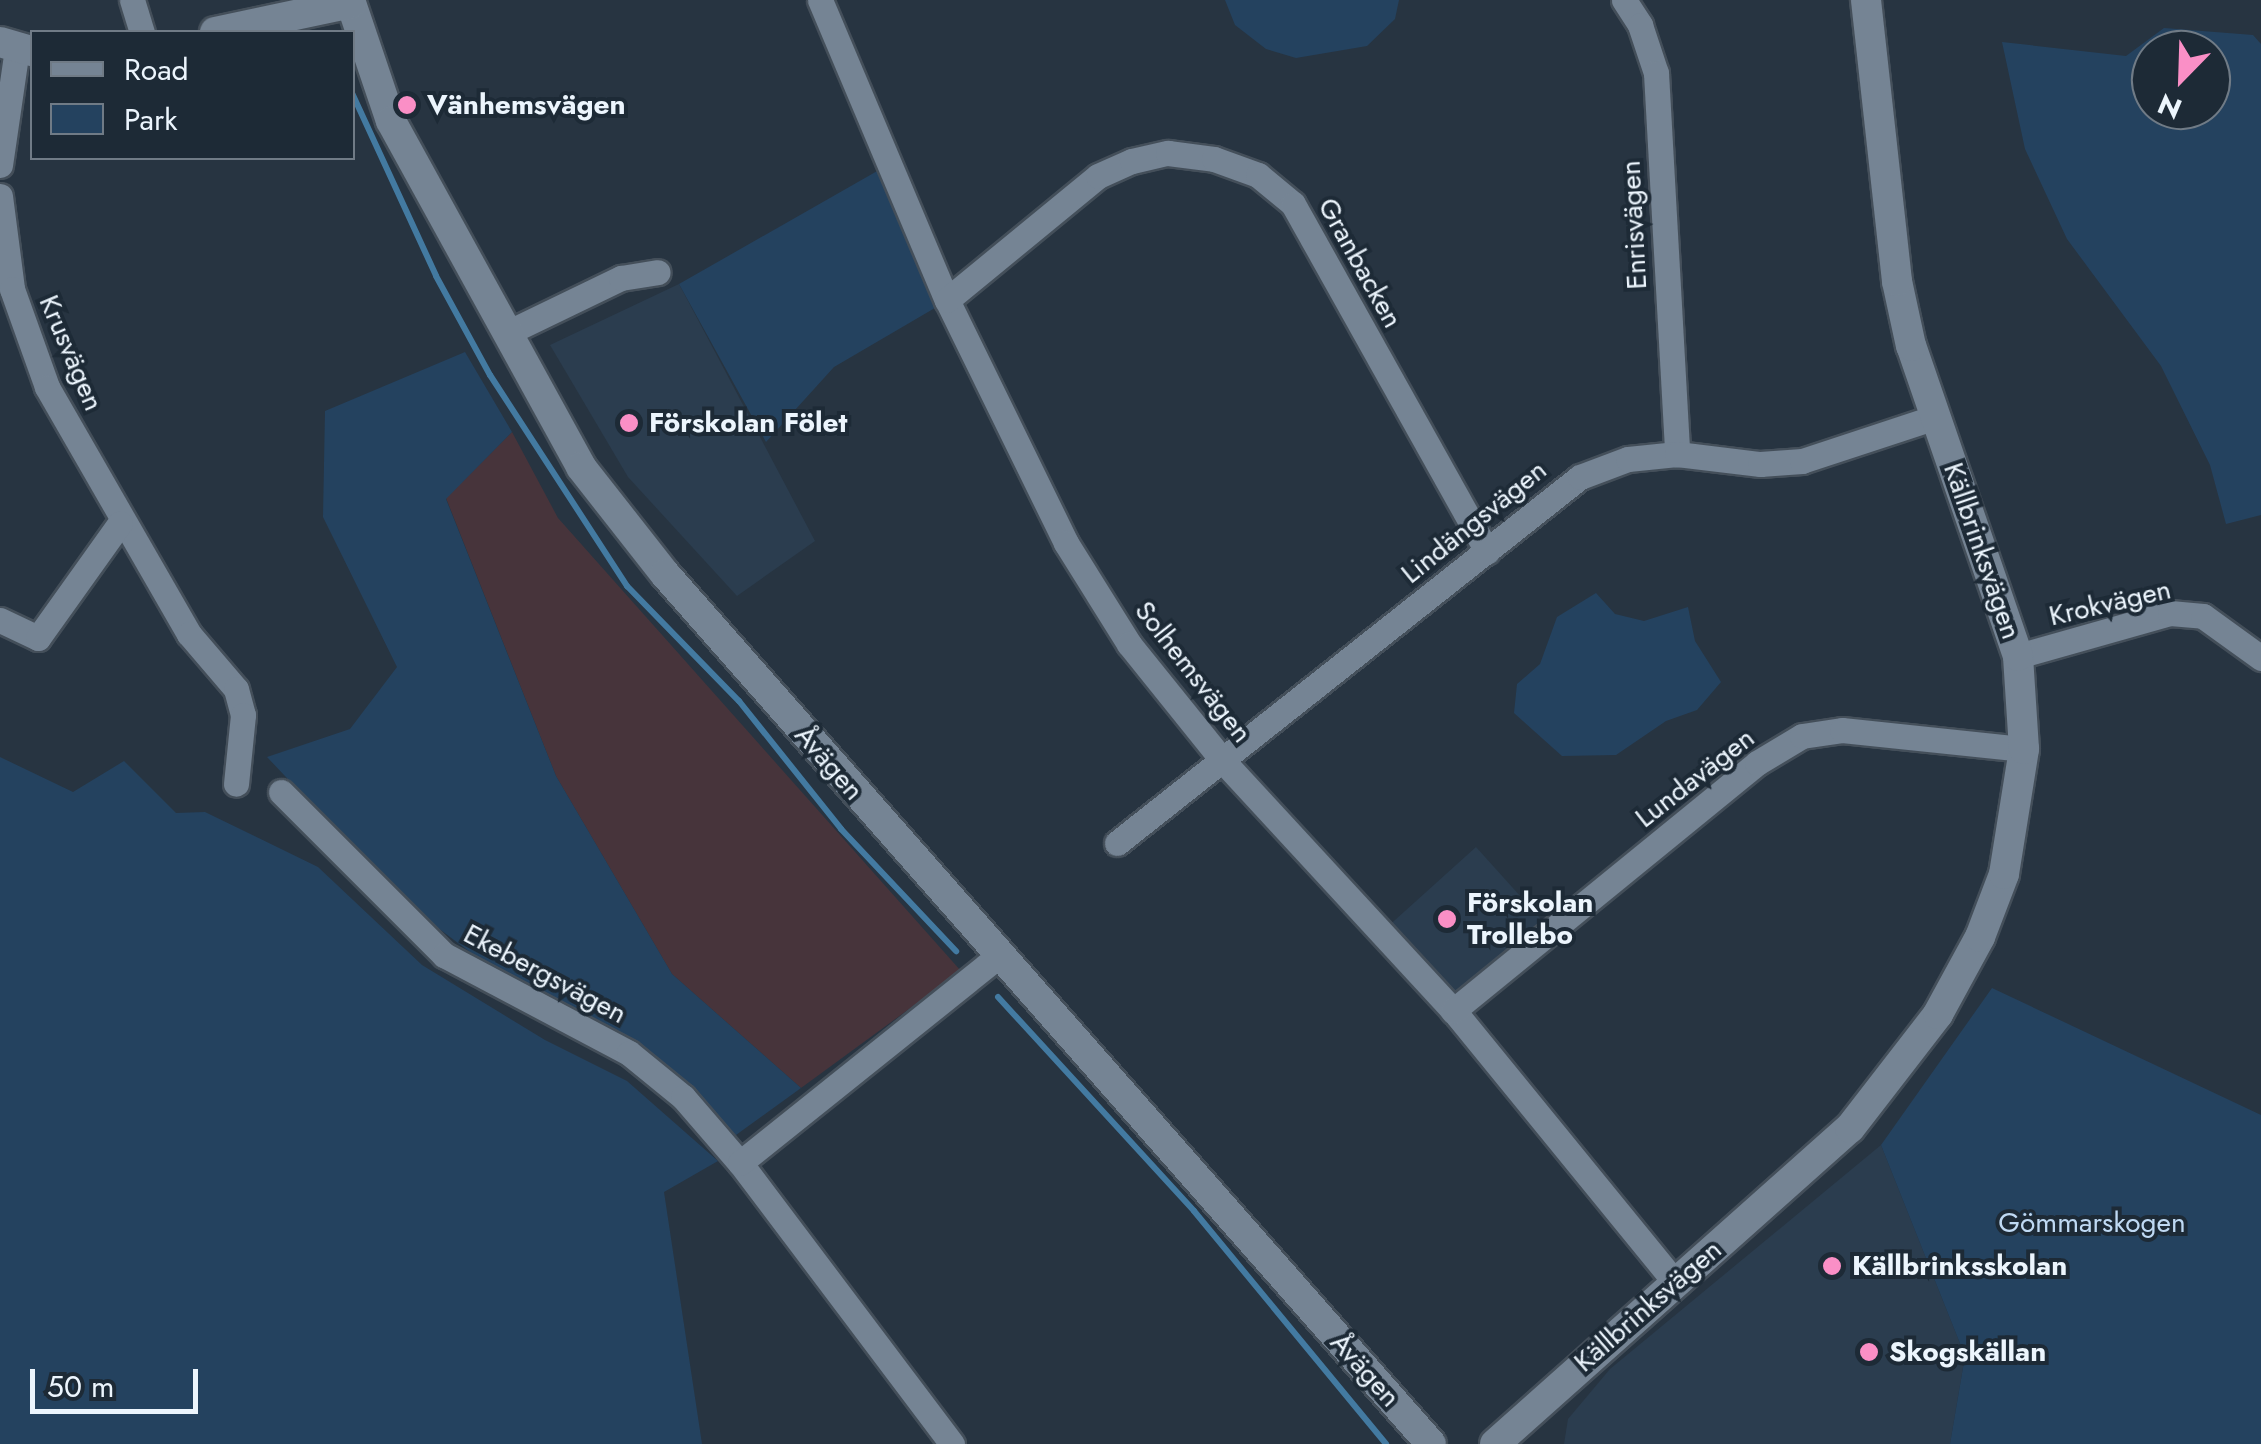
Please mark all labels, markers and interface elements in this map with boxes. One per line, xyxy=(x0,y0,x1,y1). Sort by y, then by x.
legend xyxy=(30,30,355,160)
north arrow xyxy=(2131,30,2231,130)
text: Road xyxy=(124,48,189,91)
text: N xyxy=(2152,83,2188,129)
place label: Vänhemsvägen xyxy=(427,88,626,122)
marker: Vänhemsvägen xyxy=(396,94,418,116)
text: Park xyxy=(124,98,177,141)
street label: Enrisvägen xyxy=(1614,160,1654,290)
street label: Granbacken xyxy=(1311,192,1409,334)
street label: Krusvägen xyxy=(32,290,110,416)
place label: Förskolan Fölet xyxy=(649,406,848,440)
marker: Förskolan Fölet xyxy=(618,412,640,434)
street label: Lindängsvägen xyxy=(1395,453,1553,591)
street label: Källbrinksvägen xyxy=(1936,458,2028,644)
street label: Krokvägen xyxy=(2046,573,2174,633)
street label: Solhemsvägen xyxy=(1127,595,1259,749)
street label: Åvägen xyxy=(787,719,871,807)
street label: Lundavägen xyxy=(1629,721,1761,835)
place label: Förskolan Trollebo xyxy=(1467,886,1593,952)
marker: Förskolan Trollebo xyxy=(1436,908,1458,930)
street label: Ekebergsvägen xyxy=(458,917,632,1031)
park label: Gömmarskogen xyxy=(1998,1206,2186,1240)
street label: Källbrinksvägen xyxy=(1567,1233,1729,1379)
place label: Källbrinksskolan xyxy=(1852,1249,2067,1283)
marker: Källbrinksskolan xyxy=(1821,1255,1843,1277)
street label: Åvägen xyxy=(1323,1326,1407,1414)
place label: Skogskällan xyxy=(1889,1335,2046,1369)
marker: Skogskällan xyxy=(1858,1341,1880,1363)
scale bar xyxy=(35,1349,202,1411)
text: 50 m xyxy=(47,1365,114,1408)

